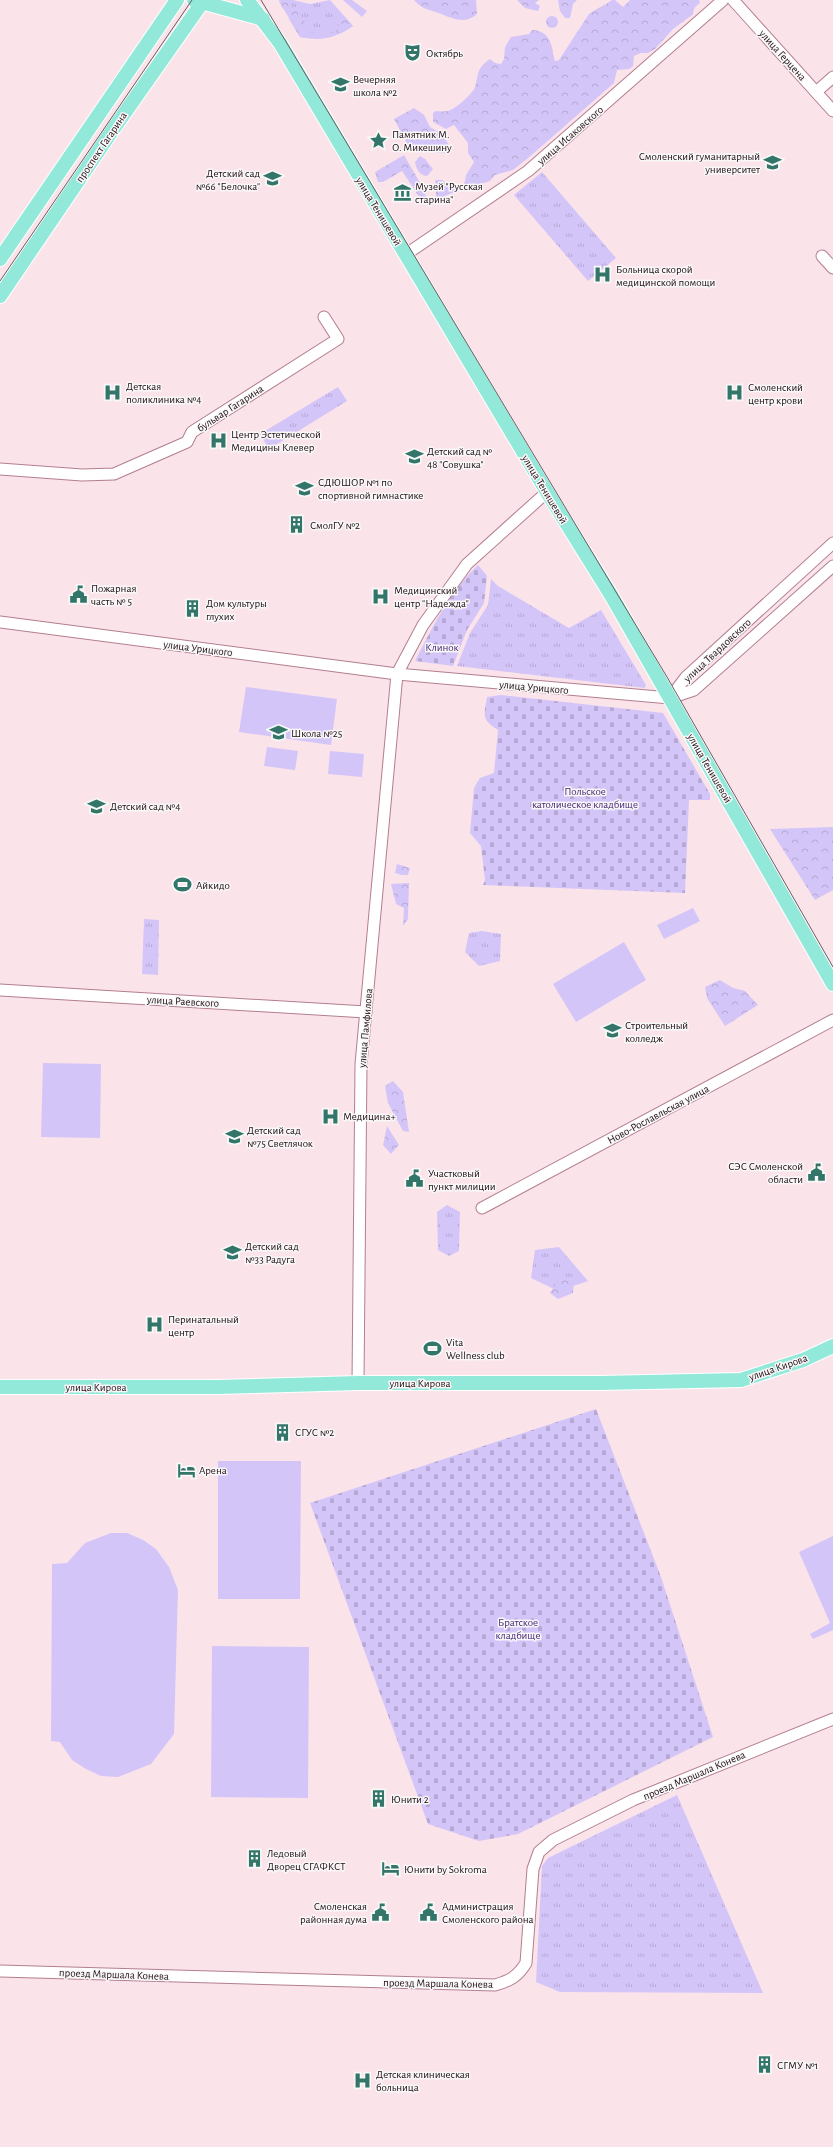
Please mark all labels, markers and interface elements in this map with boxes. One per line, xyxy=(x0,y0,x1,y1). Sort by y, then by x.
street label: улица Герцена xyxy=(756,27,808,83)
theatre icon: Октябрь xyxy=(403,43,423,63)
place label: Октябрь xyxy=(426,48,463,59)
place label: Вечерняя школа №2 xyxy=(353,74,397,98)
school or university icon: Вечерняя школа №2 xyxy=(330,75,350,95)
street label: улица Исаковского xyxy=(535,104,605,168)
street label: проспект Гагарина xyxy=(74,110,129,184)
place label: Памятник М. О. Микешину xyxy=(392,129,452,153)
place icon: Памятник М. О. Микешину xyxy=(369,130,389,150)
place label: Смоленский гуманитарный университет xyxy=(639,151,760,175)
school or university icon: Смоленский гуманитарный университет xyxy=(763,152,783,172)
place label: Детский сад №66 "Белочка" xyxy=(196,168,260,192)
school or university icon: Детский сад №66 "Белочка" xyxy=(263,169,283,189)
street label: улица Тенишевой xyxy=(353,174,403,248)
place label: Музей "Русская старина" xyxy=(415,181,483,205)
museum icon: Музей "Русская старина" xyxy=(392,182,412,202)
place label: Больница скорой медицинской помощи xyxy=(616,264,715,288)
hospital icon: Больница скорой медицинской помощи xyxy=(593,265,613,285)
place label: Детская поликлиника №4 xyxy=(126,381,202,405)
hospital icon: Детская поликлиника №4 xyxy=(103,382,123,402)
place label: Смоленский центр крови xyxy=(748,382,803,406)
street label: бульвар Гагарина xyxy=(195,383,265,434)
hospital icon: Смоленский центр крови xyxy=(725,383,745,403)
place label: Центр Эстетической Медицины Клевер xyxy=(231,429,321,453)
hospital icon: Центр Эстетической Медицины Клевер xyxy=(208,430,228,450)
place label: Детский сад № 48 "Совушка" xyxy=(427,446,493,470)
school or university icon: Детский сад № 48 "Совушка" xyxy=(404,447,424,467)
street label: улица Тенишевой xyxy=(519,452,569,526)
place label: СДЮШОР №1 по спортивной гимнастике xyxy=(318,477,423,501)
school or university icon: СДЮШОР №1 по спортивной гимнастике xyxy=(295,478,315,498)
building icon: СмолГУ №2 xyxy=(287,515,307,535)
place label: СмолГУ №2 xyxy=(310,520,360,531)
place label: Пожарная часть № 5 xyxy=(91,583,137,607)
public building icon: Пожарная часть № 5 xyxy=(68,584,88,604)
place label: Медицинский центр "Надежда" xyxy=(394,585,469,609)
hospital icon: Медицинский центр "Надежда" xyxy=(371,586,391,606)
place label: Дом культуры глухих xyxy=(206,598,267,622)
building icon: Дом культуры глухих xyxy=(183,599,203,619)
street label: улица Твардовского xyxy=(681,617,753,685)
street label: улица Урицкого xyxy=(162,639,233,658)
park label: Клинок xyxy=(425,642,459,653)
street label: улица Урицкого xyxy=(498,679,569,696)
school or university icon: Школа №25 xyxy=(268,723,288,743)
place label: Школа №25 xyxy=(291,728,343,739)
street label: улица Тенишевой xyxy=(685,731,734,805)
park label: Польское католическое кладбище xyxy=(532,786,638,810)
school or university icon: Детский сад №4 xyxy=(87,796,107,816)
place label: Детский сад №4 xyxy=(110,801,180,812)
sports icon: Айкидо xyxy=(173,875,193,895)
place label: Айкидо xyxy=(196,880,230,891)
street label: улица Памфилова xyxy=(356,988,374,1069)
street label: улица Раевского xyxy=(146,994,219,1009)
place label: Строительный колледж xyxy=(625,1020,688,1044)
school or university icon: Строительный колледж xyxy=(602,1021,622,1041)
street label: Ново-Рославльская улица xyxy=(606,1083,711,1146)
hospital icon: Медицина+ xyxy=(320,1106,340,1126)
place label: Медицина+ xyxy=(343,1111,396,1122)
place label: Детский сад №75 Светлячок xyxy=(247,1125,313,1149)
school or university icon: Детский сад №75 Светлячок xyxy=(224,1126,244,1146)
place label: СЭС Смоленской области xyxy=(728,1161,803,1185)
public building icon: СЭС Смоленской области xyxy=(806,1162,826,1182)
place label: Участковый пункт милиции xyxy=(428,1168,496,1192)
public building icon: Участковый пункт милиции xyxy=(405,1169,425,1189)
place label: Детский сад №33 Радуга xyxy=(245,1241,299,1265)
school or university icon: Детский сад №33 Радуга xyxy=(222,1242,242,1262)
place label: Перинатальный центр xyxy=(168,1314,239,1338)
hospital icon: Перинатальный центр xyxy=(145,1315,165,1335)
place label: Vita Wellness club xyxy=(446,1337,505,1361)
sports icon: Vita Wellness club xyxy=(423,1338,443,1358)
street label: улица Кирова xyxy=(747,1352,809,1383)
street label: улица Кирова xyxy=(388,1378,451,1389)
street label: улица Кирова xyxy=(64,1382,127,1393)
building icon: СГУС №2 xyxy=(272,1422,292,1442)
place label: СГУС №2 xyxy=(295,1427,334,1438)
hotel icon: Арена xyxy=(176,1460,196,1480)
place label: Арена xyxy=(199,1465,227,1476)
park label: Братское кладбище xyxy=(496,1617,540,1641)
street label: проезд Маршала Конева xyxy=(641,1749,747,1802)
building icon: Юнити 2 xyxy=(368,1789,388,1809)
place label: Юнити 2 xyxy=(391,1794,429,1805)
place label: Ледовый Дворец СГАФКСТ xyxy=(267,1848,346,1872)
building icon: Ледовый Дворец СГАФКСТ xyxy=(244,1849,264,1869)
hotel icon: Юнити by Sokroma xyxy=(381,1859,401,1879)
place label: Юнити by Sokroma xyxy=(404,1864,487,1875)
place label: Смоленская районная дума xyxy=(300,1901,367,1925)
place label: Администрация Смоленского района xyxy=(442,1901,534,1925)
public building icon: Смоленская районная дума xyxy=(370,1902,390,1922)
public building icon: Администрация Смоленского района xyxy=(419,1902,439,1922)
street label: проезд Маршала Конева xyxy=(59,1967,169,1982)
street label: проезд Маршала Конева xyxy=(383,1977,493,1990)
building icon: СГМУ №1 xyxy=(754,2055,774,2075)
place label: СГМУ №1 xyxy=(777,2060,818,2071)
place label: Детская клиническая больница xyxy=(376,2069,470,2093)
hospital icon: Детская клиническая больница xyxy=(353,2070,373,2090)

